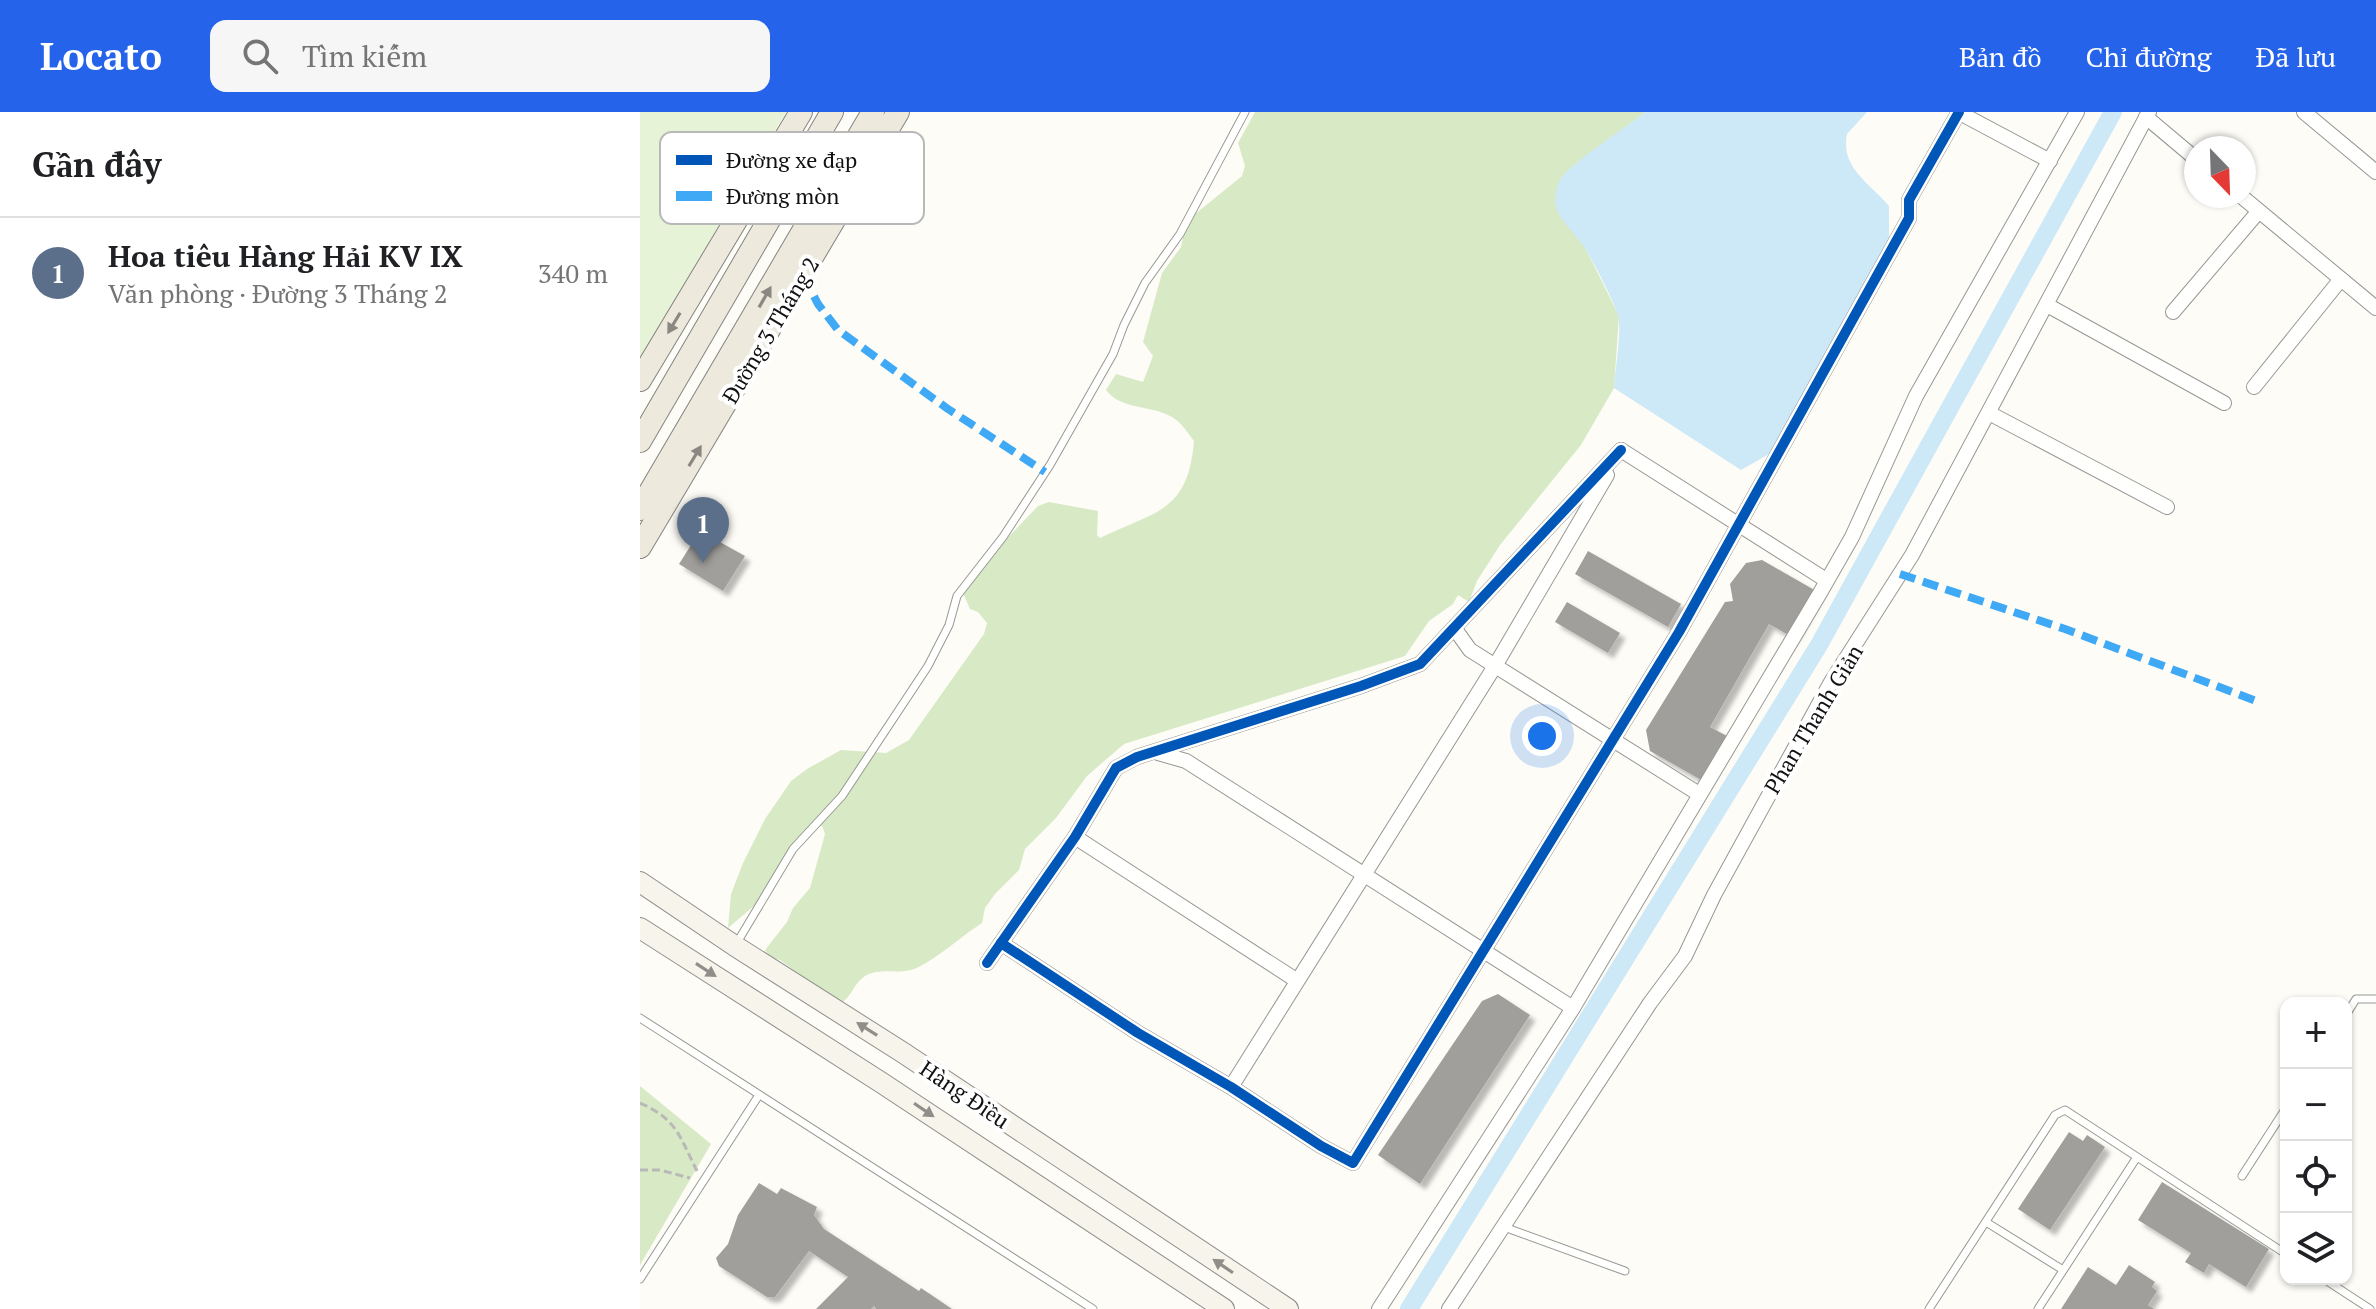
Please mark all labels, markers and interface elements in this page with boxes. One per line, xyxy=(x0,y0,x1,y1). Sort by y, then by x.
search box xyxy=(210,20,770,92)
text: Locato xyxy=(40,31,162,81)
icon: search xyxy=(238,34,282,78)
text: Tìm kiếm xyxy=(302,36,427,76)
text: Bản đồ xyxy=(1959,38,2042,75)
text: Chỉ đường xyxy=(2086,38,2212,75)
text: Đã lưu xyxy=(2256,38,2336,75)
legend xyxy=(660,132,924,224)
north arrow xyxy=(2184,136,2256,208)
text: Gần đây xyxy=(32,142,161,187)
text: Đường xe đạp xyxy=(726,145,857,174)
text: Đường mòn xyxy=(726,181,839,210)
text: Hoa tiêu Hàng Hải KV IX xyxy=(108,236,463,276)
street label: Đường 3 Tháng 2 xyxy=(715,252,825,408)
text: 1 xyxy=(51,256,65,290)
text: 340 m xyxy=(538,256,608,290)
text: Văn phòng · Đường 3 Tháng 2 xyxy=(108,276,448,310)
one-way arrow xyxy=(758,286,772,308)
one-way arrow xyxy=(668,312,682,334)
one-way arrow xyxy=(688,445,702,467)
pin: 1 xyxy=(677,497,729,563)
street label: Phan Thanh Giản xyxy=(1757,639,1869,799)
your location xyxy=(1522,716,1562,756)
one-way arrow xyxy=(695,962,717,976)
map controls xyxy=(2280,997,2352,1285)
button: + xyxy=(2280,997,2352,1069)
one-way arrow xyxy=(856,1022,877,1037)
street label: Hàng Điều xyxy=(915,1054,1016,1135)
button: − xyxy=(2280,1069,2352,1141)
one-way arrow xyxy=(914,1103,935,1118)
button: locate xyxy=(2280,1141,2352,1213)
button: layers xyxy=(2280,1213,2352,1285)
one-way arrow xyxy=(1213,1259,1234,1274)

